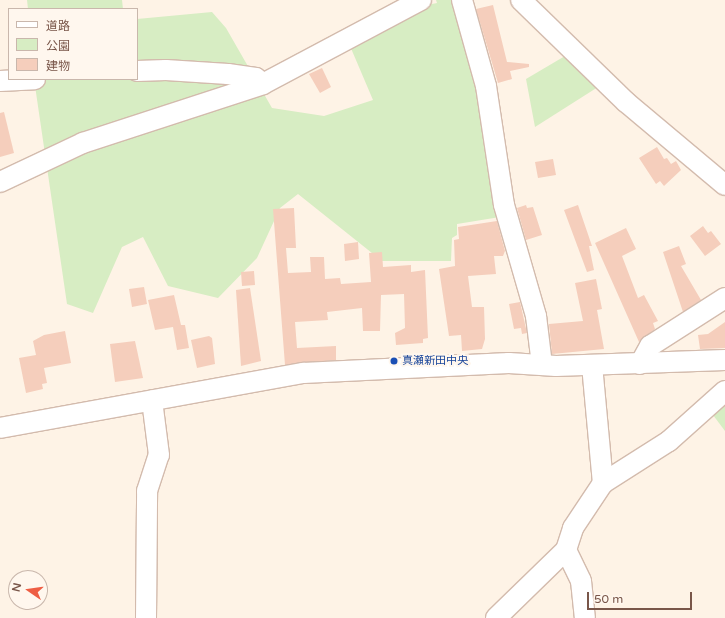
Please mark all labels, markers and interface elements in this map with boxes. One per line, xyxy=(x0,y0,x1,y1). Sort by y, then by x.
legend xyxy=(8,8,138,80)
text: 道路 xyxy=(46,19,70,33)
text: 公園 xyxy=(46,39,70,53)
text: 建物 xyxy=(46,59,70,73)
place label: 真瀬新田中央 xyxy=(402,354,468,368)
marker: 真瀬新田中央 xyxy=(389,356,399,366)
north arrow xyxy=(8,570,48,610)
text: N xyxy=(9,582,24,593)
scale bar xyxy=(589,584,694,610)
text: 50 m xyxy=(594,592,623,606)

